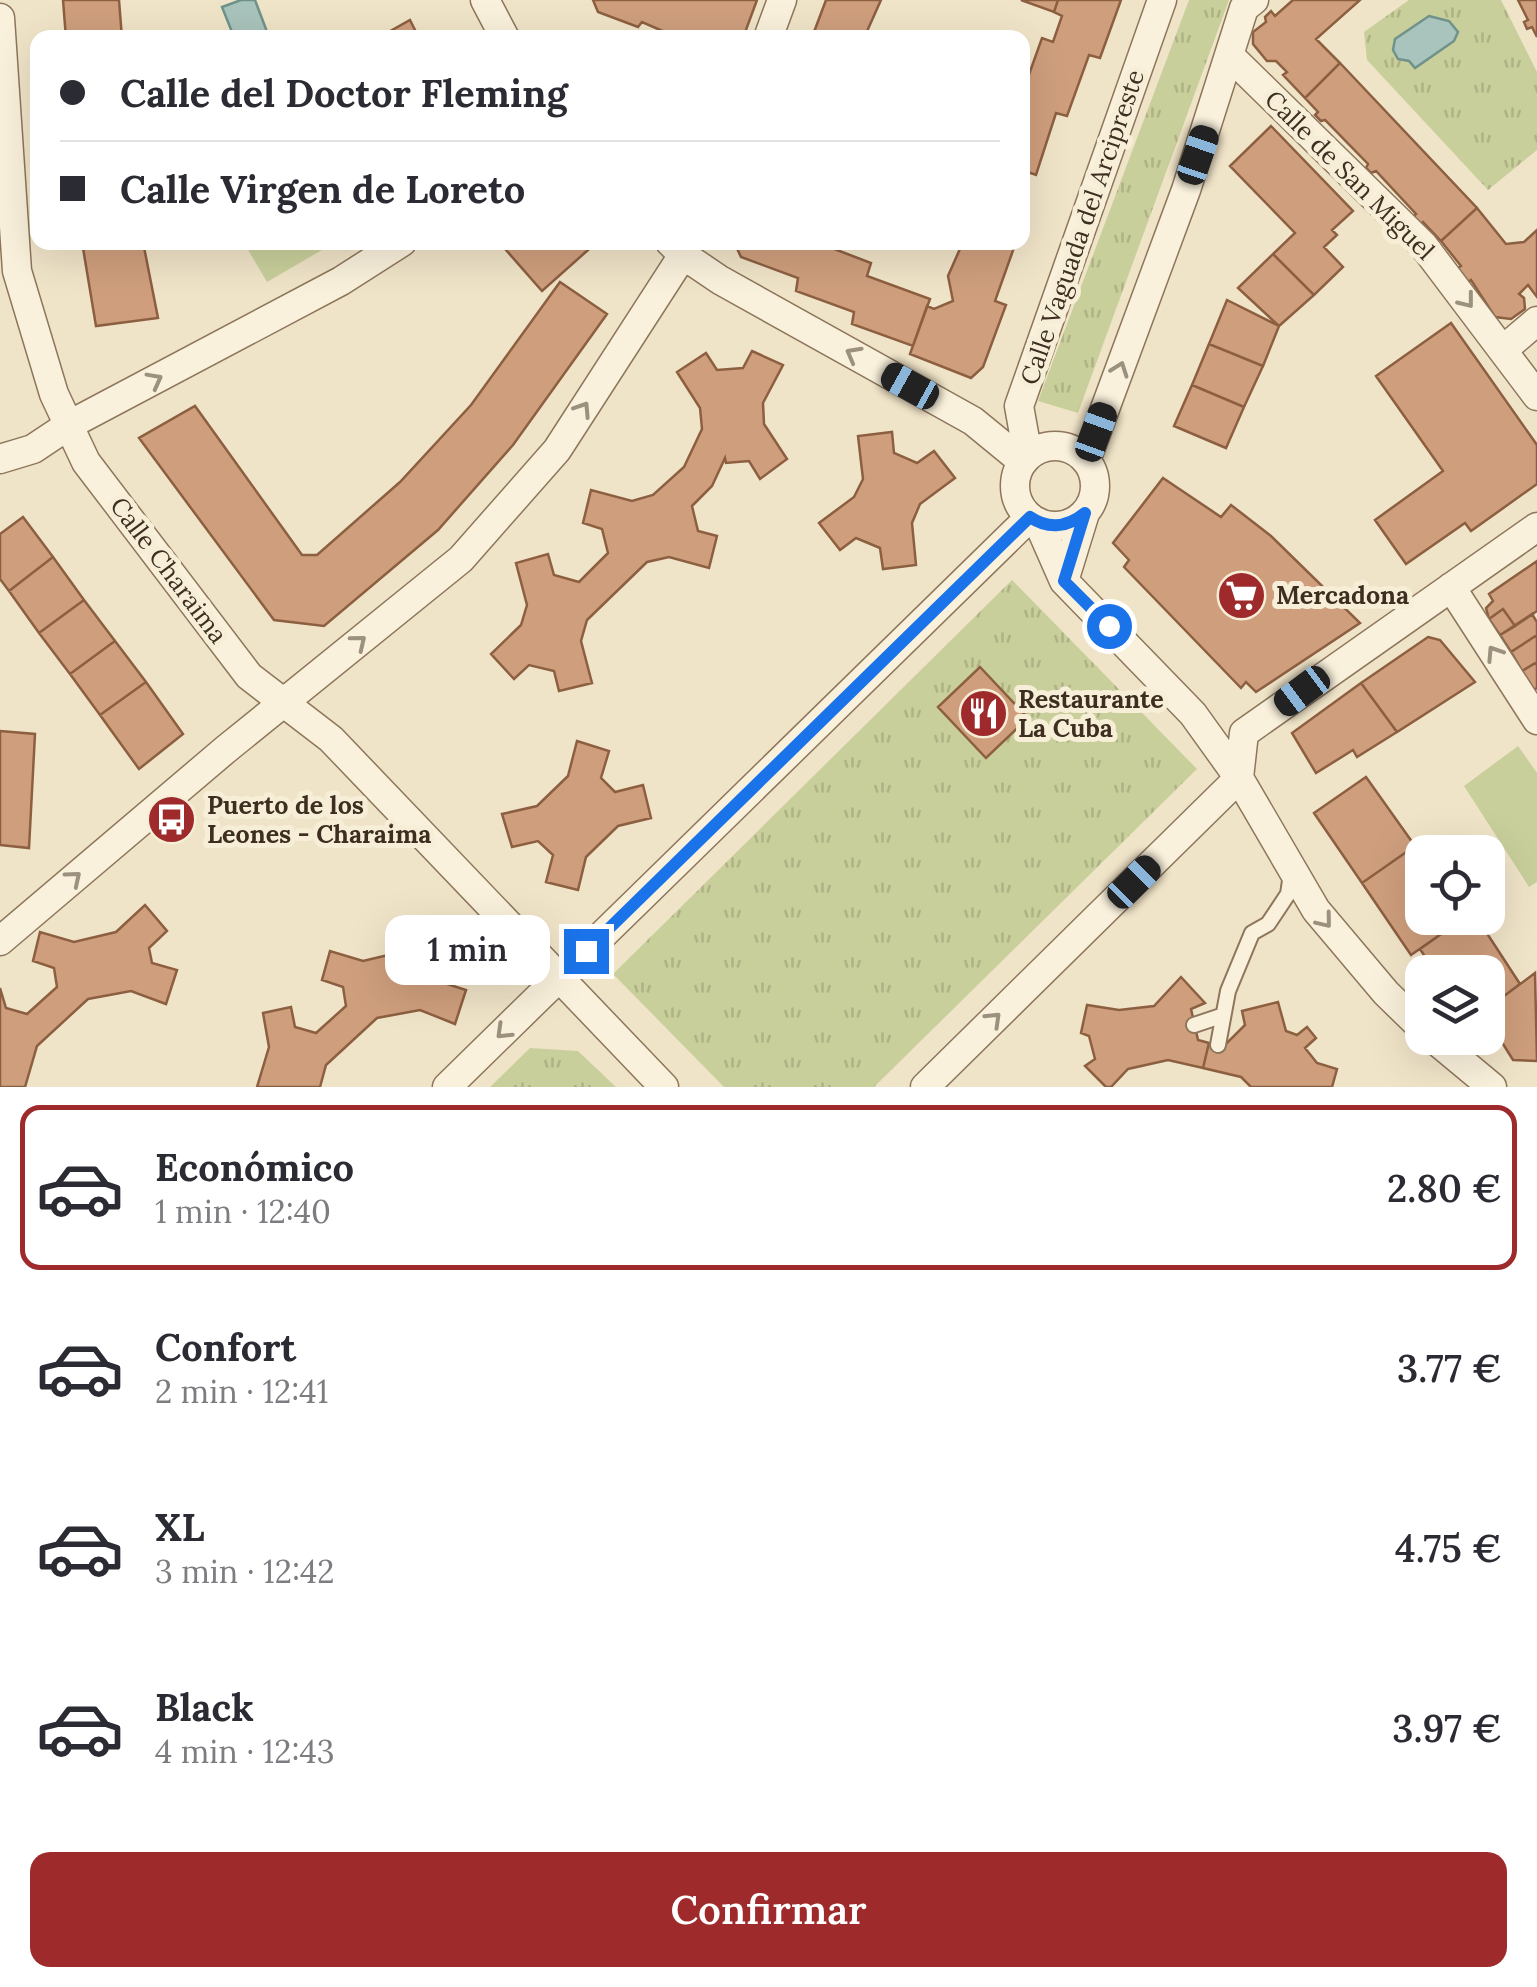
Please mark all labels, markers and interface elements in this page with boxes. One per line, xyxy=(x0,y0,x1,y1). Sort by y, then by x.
street label: Calle Vaguada del Arcipreste xyxy=(1013,65,1151,389)
text: Calle del Doctor Fleming xyxy=(120,69,568,117)
street label: Calle de San Miguel xyxy=(1258,83,1442,267)
car xyxy=(1174,122,1222,188)
text: Calle Virgen de Loreto xyxy=(120,165,525,213)
one-way arrow xyxy=(1455,290,1472,308)
one-way arrow xyxy=(846,346,864,366)
car xyxy=(876,358,944,414)
one-way arrow xyxy=(1108,361,1129,378)
one-way arrow xyxy=(145,373,163,392)
car xyxy=(1072,399,1120,465)
one-way arrow xyxy=(571,402,590,420)
street label: Calle Charaima xyxy=(103,490,235,650)
supermarket icon: Mercadona xyxy=(1215,569,1267,621)
place label: Mercadona xyxy=(1276,579,1409,611)
route start xyxy=(1087,604,1132,649)
one-way arrow xyxy=(348,636,366,654)
one-way arrow xyxy=(1487,646,1506,664)
car xyxy=(1269,661,1335,721)
place label: Restaurante La Cuba xyxy=(1018,683,1164,744)
restaurant icon: Restaurante La Cuba xyxy=(957,687,1009,739)
place label: Puerto de los Leones - Charaima xyxy=(207,789,431,850)
bus stop icon: Puerto de los Leones - Charaima xyxy=(146,793,198,845)
map controls xyxy=(1405,835,1505,1055)
button: locate xyxy=(1405,835,1505,935)
car xyxy=(1102,850,1166,914)
one-way arrow xyxy=(63,872,81,890)
one-way arrow xyxy=(1313,910,1331,928)
callout: 1 min xyxy=(386,916,551,986)
text: 1 min xyxy=(427,929,508,970)
route end xyxy=(564,929,609,974)
button: layers xyxy=(1405,955,1505,1055)
one-way arrow xyxy=(983,1013,1001,1031)
one-way arrow xyxy=(496,1021,514,1039)
icon: car xyxy=(35,1143,125,1233)
text: Económico xyxy=(155,1143,354,1191)
text: 2.80 € xyxy=(1387,1164,1502,1212)
text: 1 min · 12:40 xyxy=(155,1191,331,1232)
icon: car xyxy=(35,1323,125,1413)
text: Confort xyxy=(155,1323,296,1371)
text: 3.77 € xyxy=(1397,1344,1502,1392)
text: 2 min · 12:41 xyxy=(155,1371,328,1412)
icon: car xyxy=(35,1503,125,1593)
text: XL xyxy=(155,1503,205,1551)
text: 4.75 € xyxy=(1395,1524,1502,1572)
text: 3 min · 12:42 xyxy=(155,1551,334,1592)
icon: car xyxy=(35,1683,125,1773)
text: Black xyxy=(155,1683,254,1731)
text: 3.97 € xyxy=(1392,1704,1502,1752)
text: 4 min · 12:43 xyxy=(155,1731,335,1772)
button: Confirmar xyxy=(30,1852,1507,1967)

